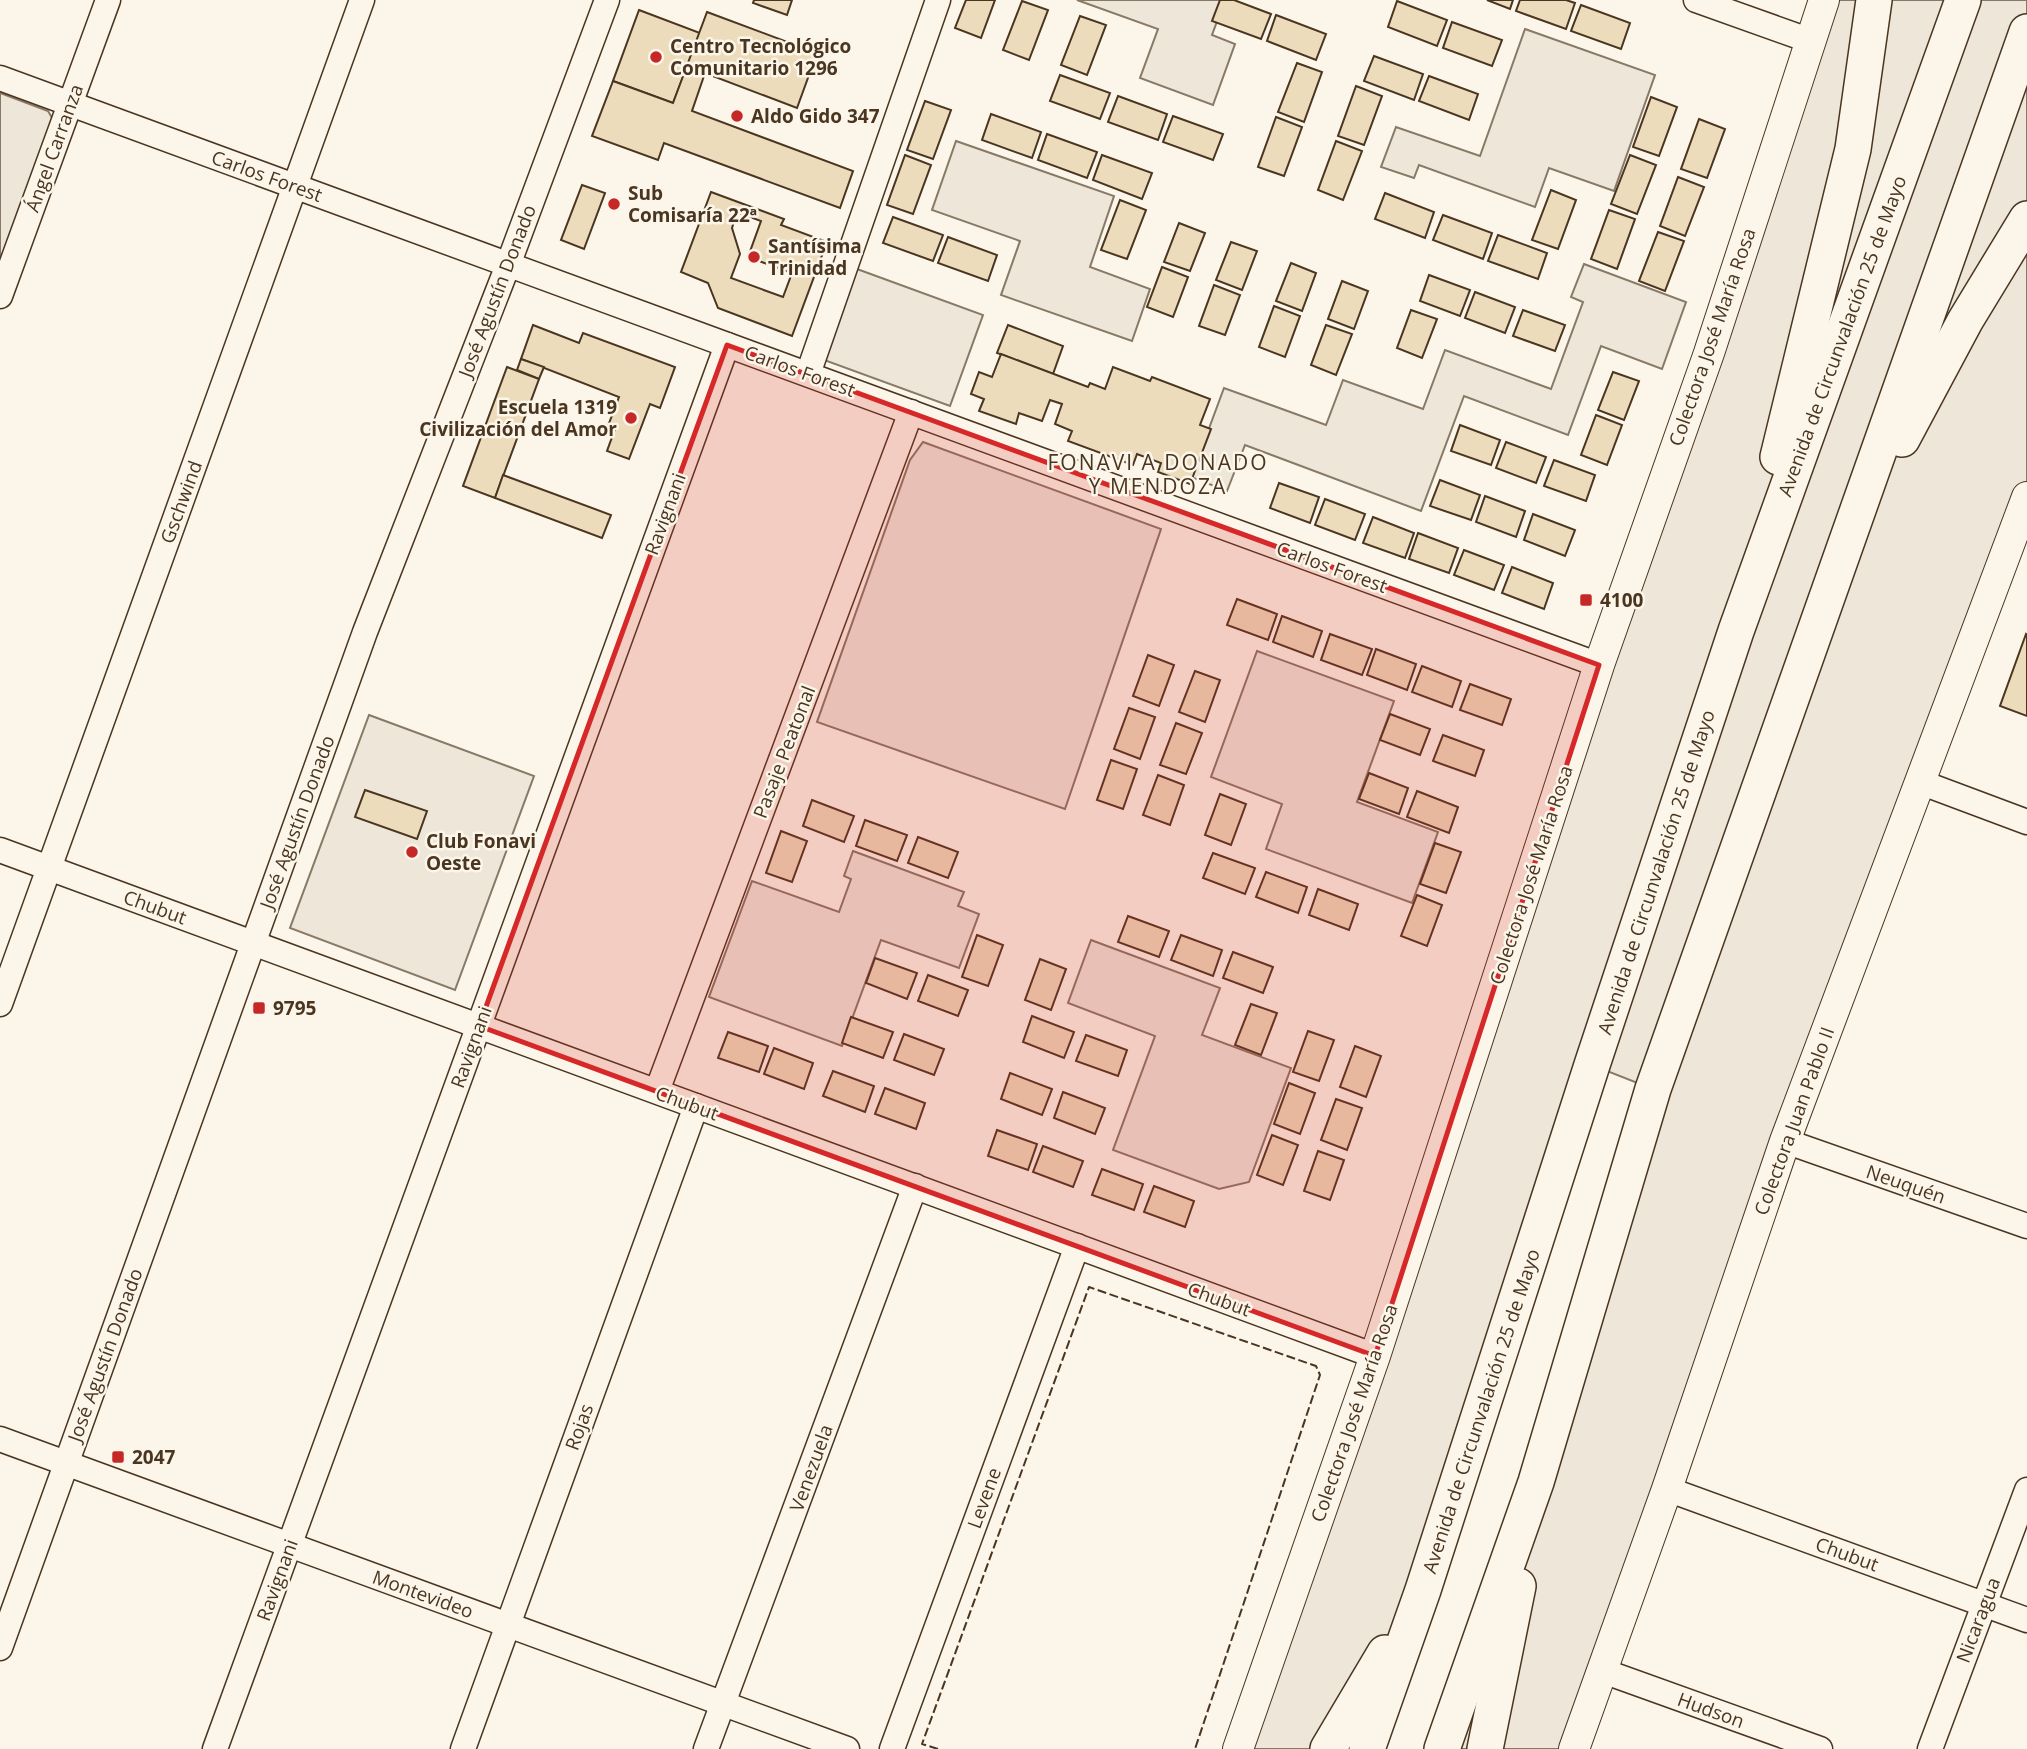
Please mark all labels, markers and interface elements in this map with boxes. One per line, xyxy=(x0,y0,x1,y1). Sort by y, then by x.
place label: Centro Tecnológico Comunitario 1296 xyxy=(670,33,851,81)
marker: Centro Tecnológico Comunitario 1296 xyxy=(648,49,664,65)
street label: Ángel Carranza xyxy=(19,81,89,215)
place label: Aldo Gido 347 xyxy=(751,103,880,129)
marker: Aldo Gido 347 xyxy=(729,108,745,124)
street label: Carlos Forest xyxy=(208,144,326,208)
street label: Avenida de Circunvalación 25 de Mayo xyxy=(1772,172,1912,500)
place label: Sub Comisaría 22ª xyxy=(628,180,757,228)
marker: Sub Comisaría 22ª xyxy=(606,196,622,212)
street label: José Agustín Donado xyxy=(451,201,542,383)
street label: Colectora José María Rosa xyxy=(1662,224,1762,450)
place label: Santísima Trinidad xyxy=(768,233,862,281)
marker: Santísima Trinidad xyxy=(746,249,762,265)
street label: Carlos Forest xyxy=(741,339,859,403)
place label: Escuela 1319 Civilización del Amor xyxy=(419,394,617,442)
marker: Escuela 1319 Civilización del Amor xyxy=(623,410,639,426)
district label: FONAVI A DONADO Y MENDOZA xyxy=(1047,448,1269,500)
street label: Gschwind xyxy=(154,457,208,547)
street label: Ravignani xyxy=(638,469,692,559)
street label: Carlos Forest xyxy=(1273,535,1391,599)
place label: 4100 xyxy=(1600,587,1644,613)
marker: 4100 xyxy=(1578,592,1594,608)
street label: Pasaje Peatonal xyxy=(747,682,821,822)
street label: Avenida de Circunvalación 25 de Mayo xyxy=(1591,706,1721,1038)
street label: José Agustín Donado xyxy=(253,732,340,914)
street label: Colectora José María Rosa xyxy=(1483,762,1579,988)
place label: Club Fonavi Oeste xyxy=(426,828,536,876)
marker: Club Fonavi Oeste xyxy=(404,844,420,860)
street label: Chubut xyxy=(120,884,190,930)
place label: 9795 xyxy=(273,995,316,1021)
marker: 9795 xyxy=(251,1000,267,1016)
street label: Ravignani xyxy=(444,1002,498,1092)
street label: Colectora Juan Pablo II xyxy=(1748,1023,1840,1219)
street label: Chubut xyxy=(652,1080,722,1126)
street label: Neuquén xyxy=(1863,1158,1949,1210)
street label: Avenida de Circunvalación 25 de Mayo xyxy=(1416,1245,1546,1577)
street label: José Agustín Donado xyxy=(61,1265,148,1447)
street label: Chubut xyxy=(1184,1276,1254,1322)
street label: Colectora José María Rosa xyxy=(1304,1300,1404,1526)
street label: Rojas xyxy=(559,1400,599,1454)
street label: Venezuela xyxy=(783,1421,839,1515)
place label: 2047 xyxy=(132,1444,176,1470)
marker: 2047 xyxy=(110,1449,126,1465)
street label: Levene xyxy=(961,1464,1007,1532)
street label: Chubut xyxy=(1812,1531,1882,1577)
street label: Ravignani xyxy=(250,1535,304,1625)
street label: Montevideo xyxy=(369,1564,477,1624)
street label: Nicaragua xyxy=(1950,1574,2006,1666)
street label: Hudson xyxy=(1674,1686,1748,1734)

